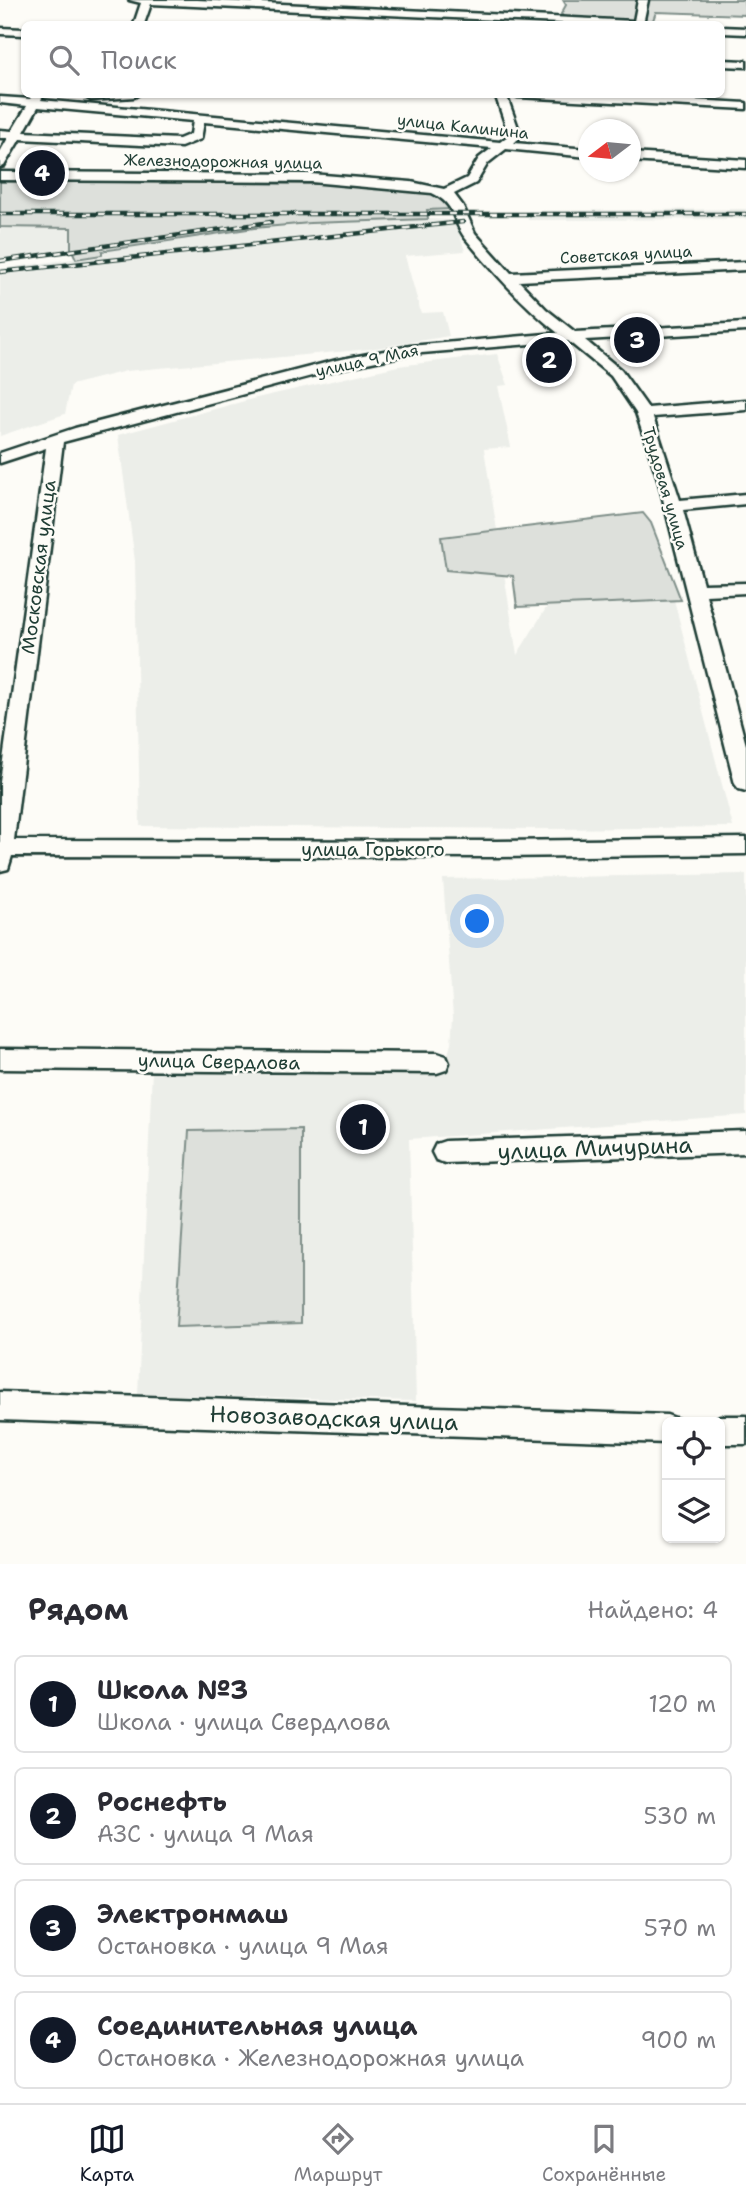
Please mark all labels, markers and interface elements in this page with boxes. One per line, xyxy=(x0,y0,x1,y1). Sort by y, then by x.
search box xyxy=(21,21,725,98)
icon: search xyxy=(45,41,83,79)
text: Поиск xyxy=(101,42,177,77)
street label: улица Калинина xyxy=(396,109,530,144)
north arrow xyxy=(578,119,641,182)
pin: 4 xyxy=(19,147,65,199)
street label: Железнодорожная улица xyxy=(123,149,323,174)
street label: Советская улица xyxy=(559,241,693,268)
pin: 3 xyxy=(614,314,660,366)
pin: 2 xyxy=(526,334,572,386)
street label: улица 9 Мая xyxy=(314,339,420,382)
street label: Трудовая улица xyxy=(638,424,693,552)
street label: Московская улица xyxy=(15,478,62,656)
street label: улица Горького xyxy=(301,837,445,862)
your location xyxy=(460,904,494,938)
street label: улица Свердлова xyxy=(138,1048,300,1075)
pin: 1 xyxy=(340,1101,386,1153)
street label: улица Мичурина xyxy=(497,1130,693,1166)
street label: Новозаводская улица xyxy=(209,1399,459,1437)
map controls xyxy=(662,1417,725,1543)
button: locate xyxy=(662,1417,725,1480)
button: layers xyxy=(662,1480,725,1543)
text: Рядом xyxy=(28,1589,128,1630)
text: Найдено: 4 xyxy=(588,1595,718,1625)
text: Школа №3 xyxy=(97,1672,248,1707)
text: 1 xyxy=(48,1689,58,1719)
text: 120 m xyxy=(648,1689,716,1719)
text: Школа · улица Свердлова xyxy=(97,1707,390,1737)
text: Роснефть xyxy=(97,1784,227,1819)
text: 2 xyxy=(45,1801,61,1831)
text: 530 m xyxy=(644,1801,716,1831)
text: АЗС · улица 9 Мая xyxy=(97,1819,314,1849)
text: Электронмаш xyxy=(97,1896,288,1931)
text: 3 xyxy=(45,1913,61,1943)
text: 570 m xyxy=(644,1913,716,1943)
text: Остановка · улица 9 Мая xyxy=(97,1931,389,1961)
text: Соединительная улица xyxy=(97,2008,417,2043)
text: 4 xyxy=(45,2025,61,2055)
text: 900 m xyxy=(641,2025,716,2055)
text: Остановка · Железнодорожная улица xyxy=(97,2043,524,2073)
tab: Карта xyxy=(80,2120,134,2187)
tab: Маршрут xyxy=(294,2120,382,2187)
tab: Сохранённые xyxy=(542,2120,666,2187)

